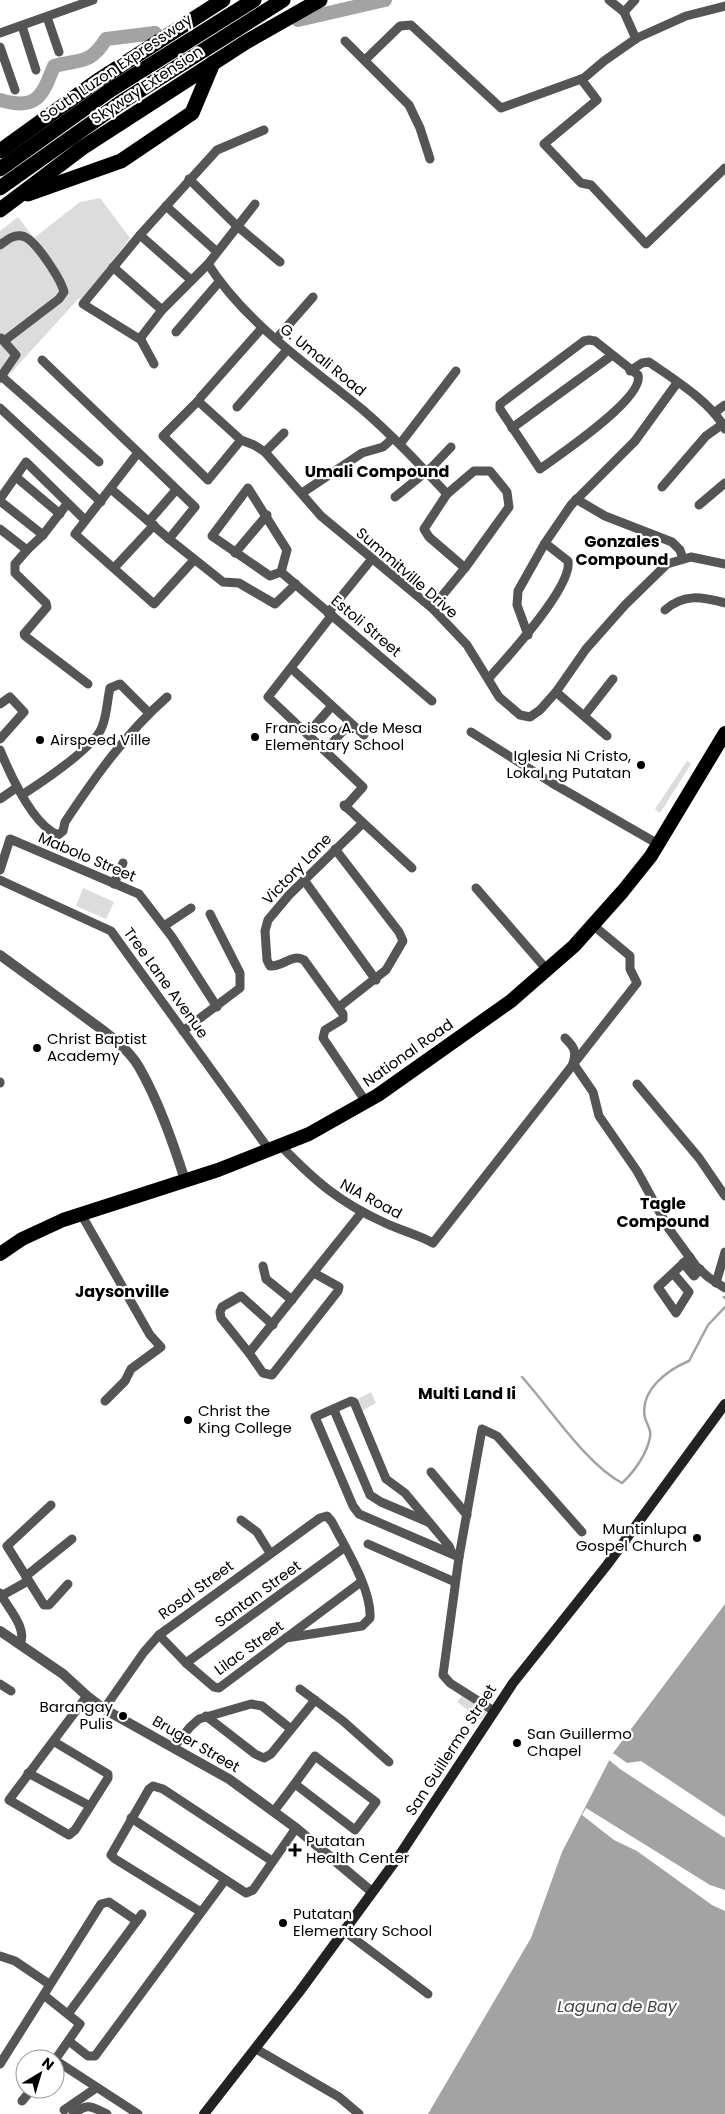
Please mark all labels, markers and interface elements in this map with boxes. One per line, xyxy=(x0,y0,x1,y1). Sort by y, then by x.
street label: South Luzon Expressway xyxy=(35,8,197,127)
street label: Skyway Extension xyxy=(87,40,207,129)
street label: G. Umali Road xyxy=(276,318,371,401)
district label: Umali Compound xyxy=(305,460,449,483)
street label: Summitville Drive xyxy=(352,522,463,623)
district label: Gonzales Compound xyxy=(576,530,668,571)
street label: Estoli Street xyxy=(327,590,406,661)
place label: Francisco A. de Mesa Elementary School xyxy=(265,717,422,755)
place label: Airspeed Ville xyxy=(50,729,151,750)
marker: Francisco A. de Mesa Elementary School xyxy=(249,731,261,743)
marker: Airspeed Ville xyxy=(34,734,46,746)
place label: Iglesia Ni Cristo, Lokal ng Putatan xyxy=(507,745,631,783)
marker: Iglesia Ni Cristo, Lokal ng Putatan xyxy=(635,759,647,771)
street label: Mabolo Street xyxy=(35,827,139,887)
street label: Victory Lane xyxy=(257,828,336,909)
street label: Tree Lane Avenue xyxy=(119,923,214,1042)
street label: National Road xyxy=(358,1014,457,1092)
place label: Christ Baptist Academy xyxy=(47,1028,147,1066)
marker: Christ Baptist Academy xyxy=(31,1042,43,1054)
street label: NIA Road xyxy=(337,1173,406,1224)
district label: Tagle Compound xyxy=(617,1192,709,1233)
district label: Jaysonville xyxy=(75,1280,169,1303)
district label: Multi Land Ii xyxy=(418,1382,516,1405)
place label: Christ the King College xyxy=(198,1400,292,1438)
marker: Christ the King College xyxy=(182,1414,194,1426)
place label: Muntinlupa Gospel Church xyxy=(576,1518,687,1556)
marker: Muntinlupa Gospel Church xyxy=(691,1532,703,1544)
street label: Rosal Street xyxy=(154,1555,238,1624)
street label: Santan Street xyxy=(210,1555,305,1632)
street label: Lilac Street xyxy=(210,1615,288,1680)
street label: San Guillermo Street xyxy=(400,1680,501,1820)
place label: Barangay Pulis xyxy=(40,1696,114,1734)
marker: Barangay Pulis xyxy=(117,1710,129,1722)
street label: Bruger Street xyxy=(149,1710,244,1777)
place label: San Guillermo Chapel xyxy=(527,1723,632,1761)
marker: San Guillermo Chapel xyxy=(511,1737,523,1749)
place label: Putatan Health Center xyxy=(306,1830,410,1868)
marker: Putatan Health Center xyxy=(288,1843,302,1857)
place label: Putatan Elementary School xyxy=(293,1903,432,1941)
marker: Putatan Elementary School xyxy=(277,1917,289,1929)
water label: Laguna de Bay xyxy=(557,1995,678,2018)
north arrow xyxy=(15,2049,65,2099)
text: N xyxy=(38,2053,58,2075)

